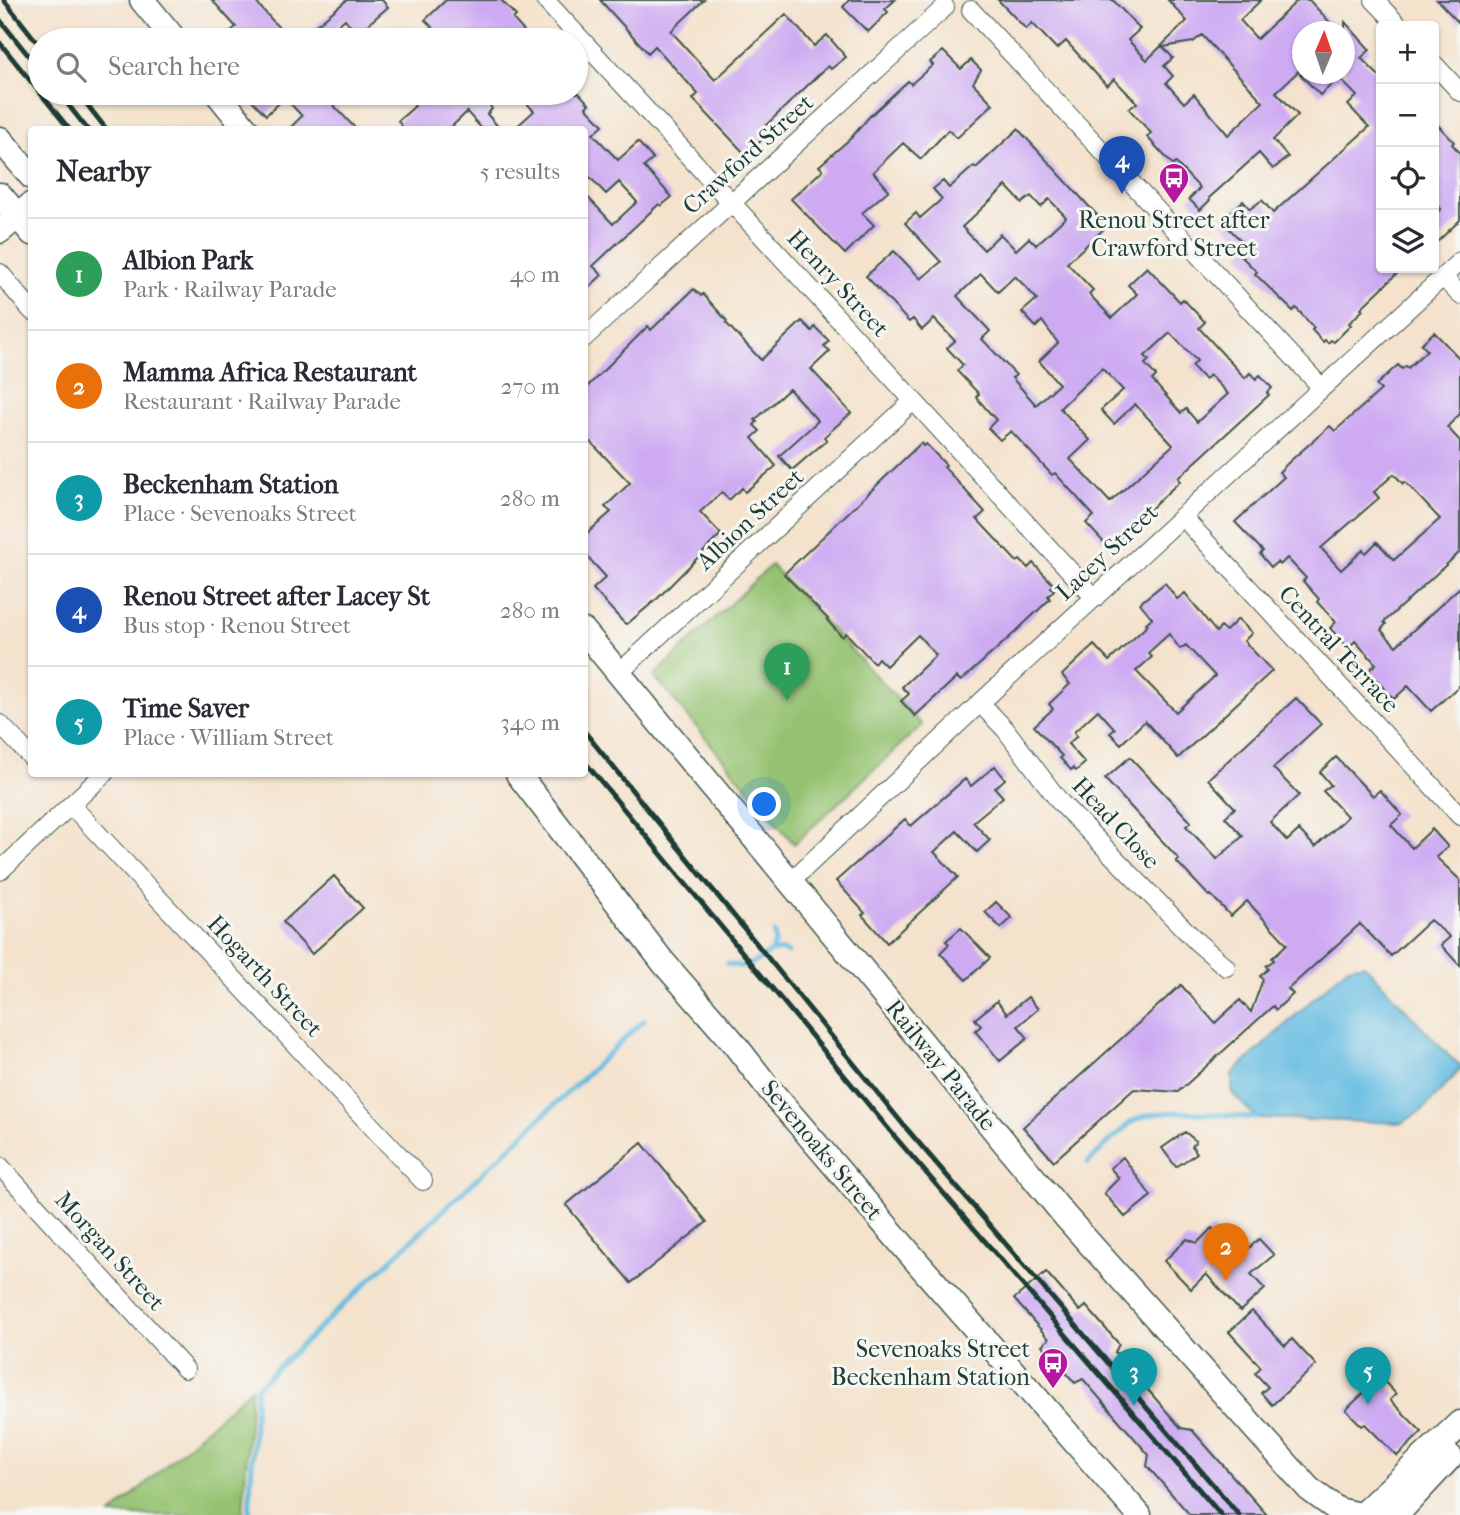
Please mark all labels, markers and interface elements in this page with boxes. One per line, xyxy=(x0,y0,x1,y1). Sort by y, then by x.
north arrow xyxy=(1292,21,1355,84)
map controls xyxy=(1376,21,1439,273)
button: + xyxy=(1376,21,1439,84)
search box xyxy=(28,28,588,105)
icon: search xyxy=(52,48,90,86)
text: Search here xyxy=(108,51,240,82)
button: − xyxy=(1376,84,1439,147)
street label: Crawford Street xyxy=(677,88,819,220)
pin: 4 xyxy=(1099,136,1145,194)
button: locate xyxy=(1376,147,1439,210)
text: Nearby xyxy=(56,154,151,189)
text: 5 results xyxy=(480,158,560,185)
bus stop icon: Renou Street after Crawford Street xyxy=(1157,161,1191,205)
place label: Renou Street after Crawford Street xyxy=(1078,206,1271,262)
button: layers xyxy=(1376,210,1439,273)
street label: Henry Street xyxy=(781,224,895,343)
text: Albion Park xyxy=(123,245,253,276)
text: 1 xyxy=(75,261,83,288)
text: 40 m xyxy=(510,261,560,288)
text: Park · Railway Parade xyxy=(123,276,337,303)
text: Mamma Africa Restaurant xyxy=(123,357,417,388)
text: 2 xyxy=(73,373,85,400)
text: 270 m xyxy=(500,373,560,400)
text: Restaurant · Railway Parade xyxy=(123,388,401,415)
street label: Albion Street xyxy=(690,462,810,576)
text: Beckenham Station xyxy=(123,469,339,500)
text: 3 xyxy=(74,485,84,512)
text: 280 m xyxy=(500,485,560,512)
street label: Lacey Street xyxy=(1050,497,1164,606)
text: Place · Sevenoaks Street xyxy=(123,500,357,527)
street label: Central Terrace xyxy=(1273,580,1405,718)
text: Renou Street after Lacey St xyxy=(123,581,430,612)
text: 4 xyxy=(72,597,86,624)
text: 280 m xyxy=(500,597,560,624)
text: Bus stop · Renou Street xyxy=(123,612,351,639)
pin: 1 xyxy=(764,643,810,701)
text: Time Saver xyxy=(123,693,249,724)
text: 5 xyxy=(74,709,84,736)
text: 340 m xyxy=(500,709,560,736)
text: Place · William Street xyxy=(123,724,334,751)
street label: Head Close xyxy=(1066,771,1166,875)
your location xyxy=(747,787,781,821)
street label: Hogarth Street xyxy=(202,910,329,1043)
street label: Railway Parade xyxy=(880,994,1002,1136)
street label: Sevenoaks Street xyxy=(755,1074,889,1226)
street label: Morgan Street xyxy=(49,1186,171,1316)
pin: 2 xyxy=(1203,1223,1249,1281)
place label: Sevenoaks Street Beckenham Station xyxy=(831,1335,1030,1391)
bus stop icon: Sevenoaks Street Beckenham Station xyxy=(1036,1346,1070,1390)
pin: 5 xyxy=(1345,1347,1391,1405)
pin: 3 xyxy=(1111,1348,1157,1406)

